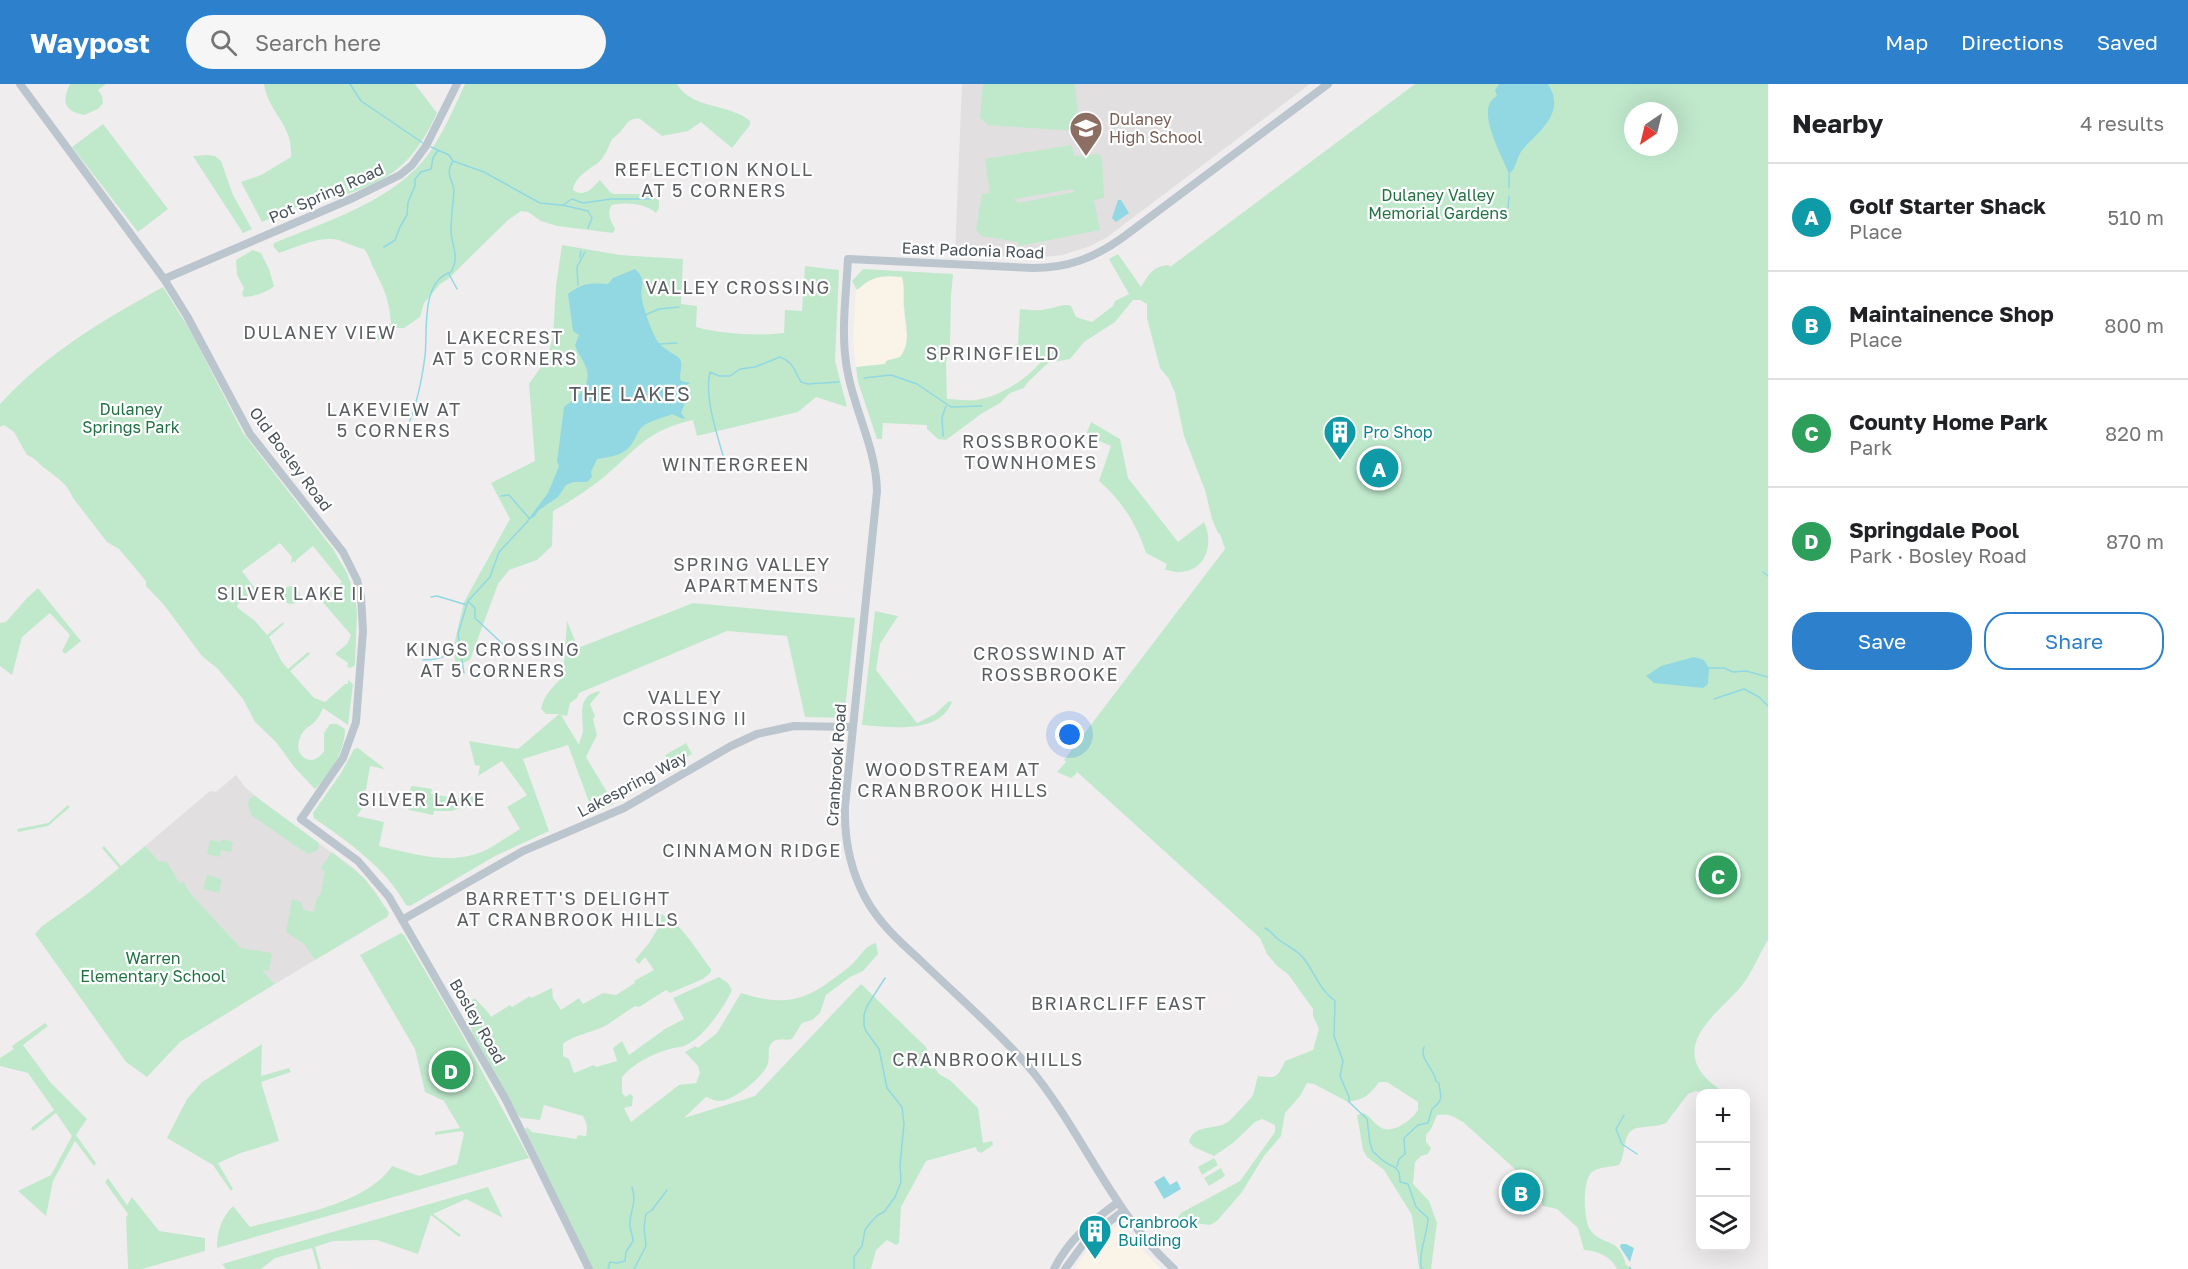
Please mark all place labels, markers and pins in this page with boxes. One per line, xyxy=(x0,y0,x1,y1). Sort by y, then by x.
place label: Dulaney High School xyxy=(1109,109,1202,147)
school or university icon: Dulaney High School xyxy=(1068,110,1104,157)
building icon: Pro Shop xyxy=(1322,414,1358,461)
place label: Pro Shop xyxy=(1363,422,1433,442)
pin: A xyxy=(1360,446,1398,490)
pin: C xyxy=(1698,852,1738,898)
pin: D xyxy=(432,1048,470,1092)
pin: B xyxy=(1502,1170,1540,1214)
place label: Cranbrook Building xyxy=(1118,1212,1198,1250)
building icon: Cranbrook Building xyxy=(1077,1213,1113,1260)

